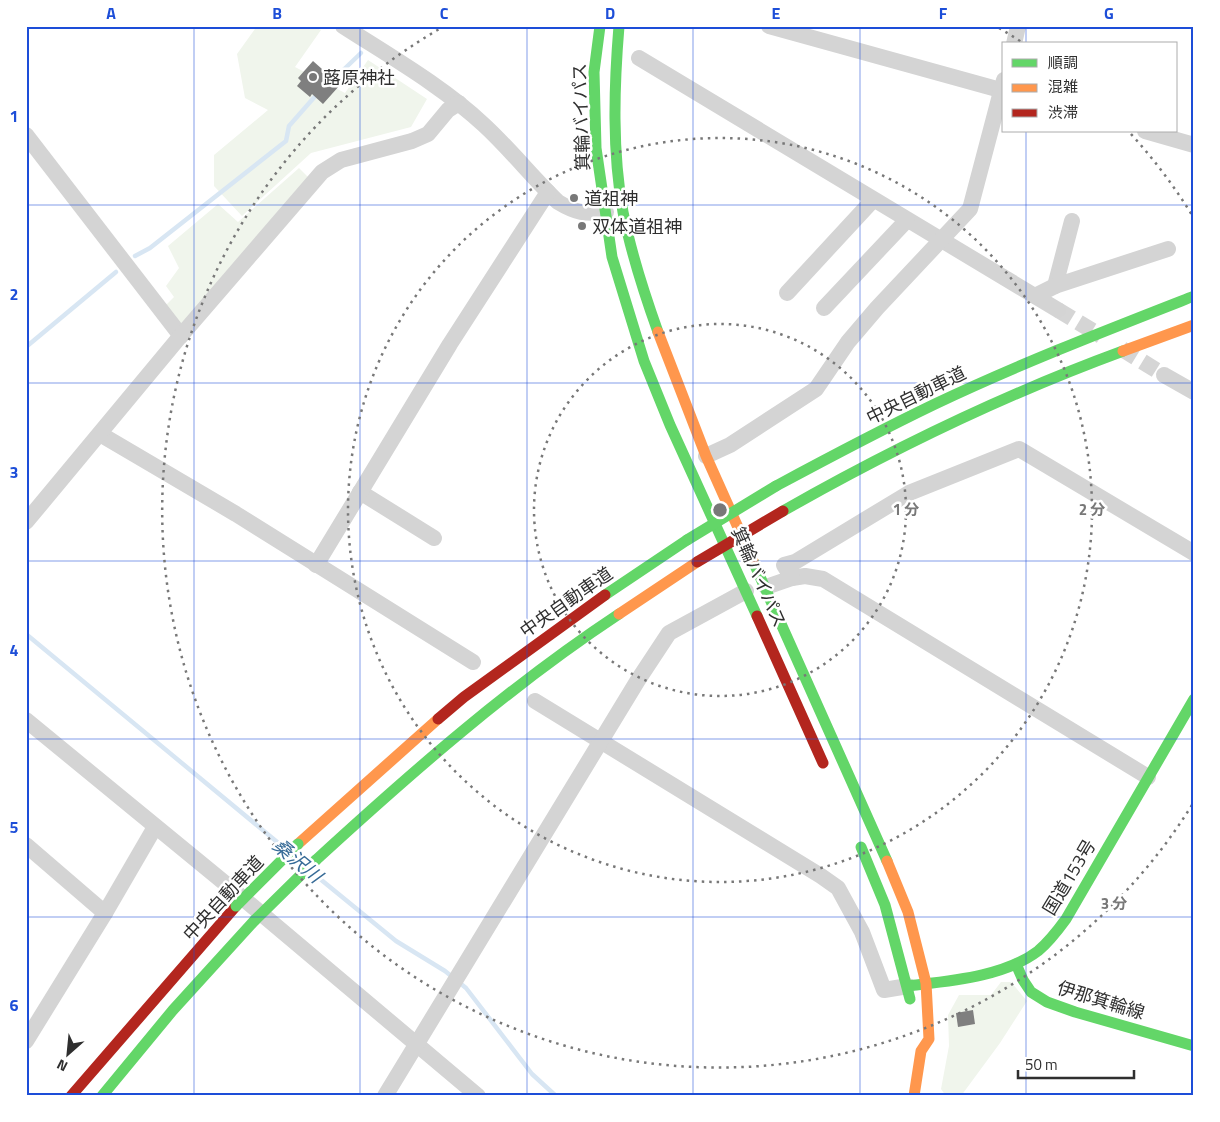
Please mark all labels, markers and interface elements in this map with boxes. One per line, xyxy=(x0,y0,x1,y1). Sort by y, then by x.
text: A xyxy=(106,1,116,25)
text: B xyxy=(272,1,282,25)
text: C xyxy=(440,1,449,25)
text: D xyxy=(605,1,615,25)
text: E xyxy=(772,1,781,25)
text: F xyxy=(939,1,948,25)
text: G xyxy=(1104,1,1114,25)
legend xyxy=(1002,42,1178,132)
text: 順調 xyxy=(1048,51,1078,74)
street label: 箕輪バイパス xyxy=(566,63,596,171)
place label: 蕗原神社 xyxy=(323,64,395,91)
marker: 蕗原神社 xyxy=(307,71,319,83)
text: 混雑 xyxy=(1048,75,1078,98)
text: 渋滞 xyxy=(1048,101,1078,124)
text: 1 xyxy=(10,104,18,128)
place label: 道祖神 xyxy=(584,185,638,212)
marker: 道祖神 xyxy=(568,192,580,204)
place label: 双体道祖神 xyxy=(592,213,682,240)
marker: 双体道祖神 xyxy=(576,220,588,232)
text: 2 xyxy=(10,282,18,306)
street label: 中央自動車道 xyxy=(862,359,970,431)
text: 3 xyxy=(10,460,18,484)
text: 1 分 xyxy=(893,498,919,521)
text: 2 分 xyxy=(1079,498,1105,521)
centre of rings xyxy=(711,501,729,519)
street label: 箕輪バイパス xyxy=(725,522,793,632)
street label: 中央自動車道 xyxy=(514,560,618,644)
text: 4 xyxy=(10,638,19,662)
text: 5 xyxy=(10,815,19,839)
water label: 桑沢川 xyxy=(267,831,331,891)
street label: 国道153号 xyxy=(1036,834,1102,920)
street label: 中央自動車道 xyxy=(176,849,270,947)
text: 3 分 xyxy=(1101,892,1127,915)
street label: 伊那箕輪線 xyxy=(1054,974,1148,1026)
text: 6 xyxy=(10,993,19,1017)
north arrow xyxy=(42,1030,92,1080)
scale bar xyxy=(1018,1047,1134,1079)
text: 50 m xyxy=(1025,1053,1058,1076)
text: N xyxy=(53,1054,71,1078)

